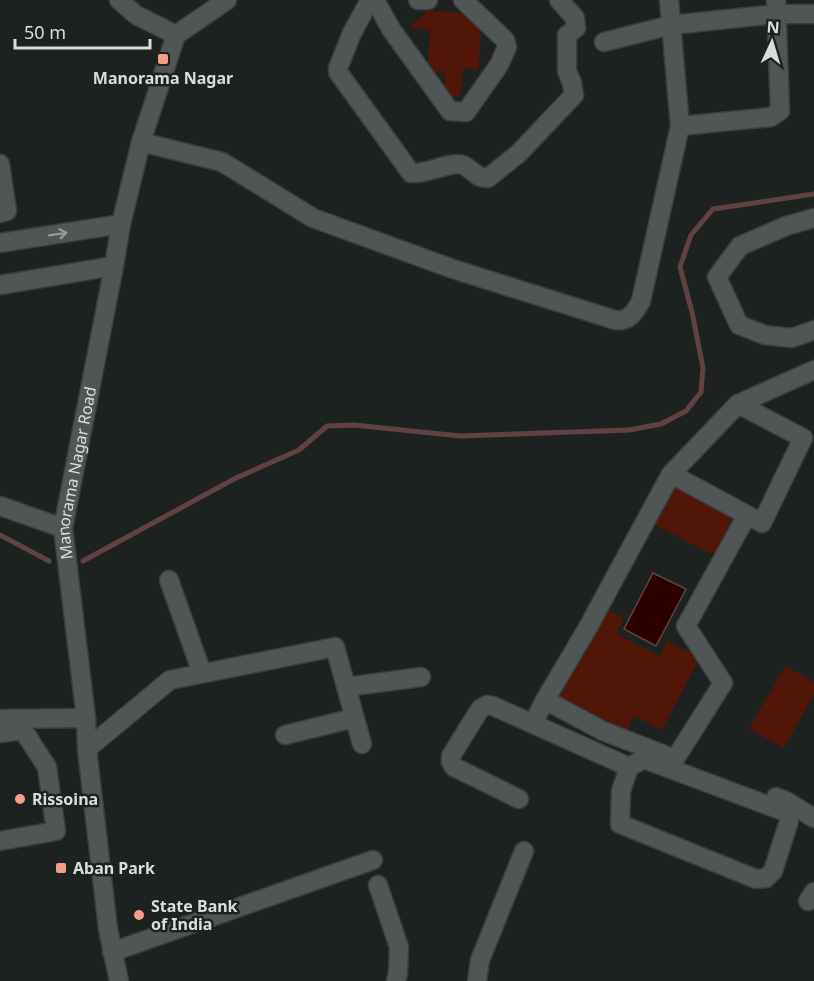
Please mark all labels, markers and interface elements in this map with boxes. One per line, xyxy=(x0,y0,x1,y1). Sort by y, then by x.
scale bar xyxy=(15,12,150,50)
north arrow xyxy=(742,12,802,72)
text: N xyxy=(766,16,780,38)
text: 50 m xyxy=(24,20,66,44)
marker: Manorama Nagar xyxy=(156,52,170,66)
place label: Manorama Nagar xyxy=(93,67,233,89)
one-way arrow xyxy=(47,228,67,239)
street label: Manorama Nagar Road xyxy=(52,384,101,561)
place label: Rissoina xyxy=(32,788,98,810)
marker: Rissoina xyxy=(13,792,27,806)
place label: Aban Park xyxy=(73,857,155,879)
marker: Aban Park xyxy=(54,861,68,875)
place label: State Bank of India xyxy=(151,895,238,935)
marker: State Bank of India xyxy=(132,908,146,922)

